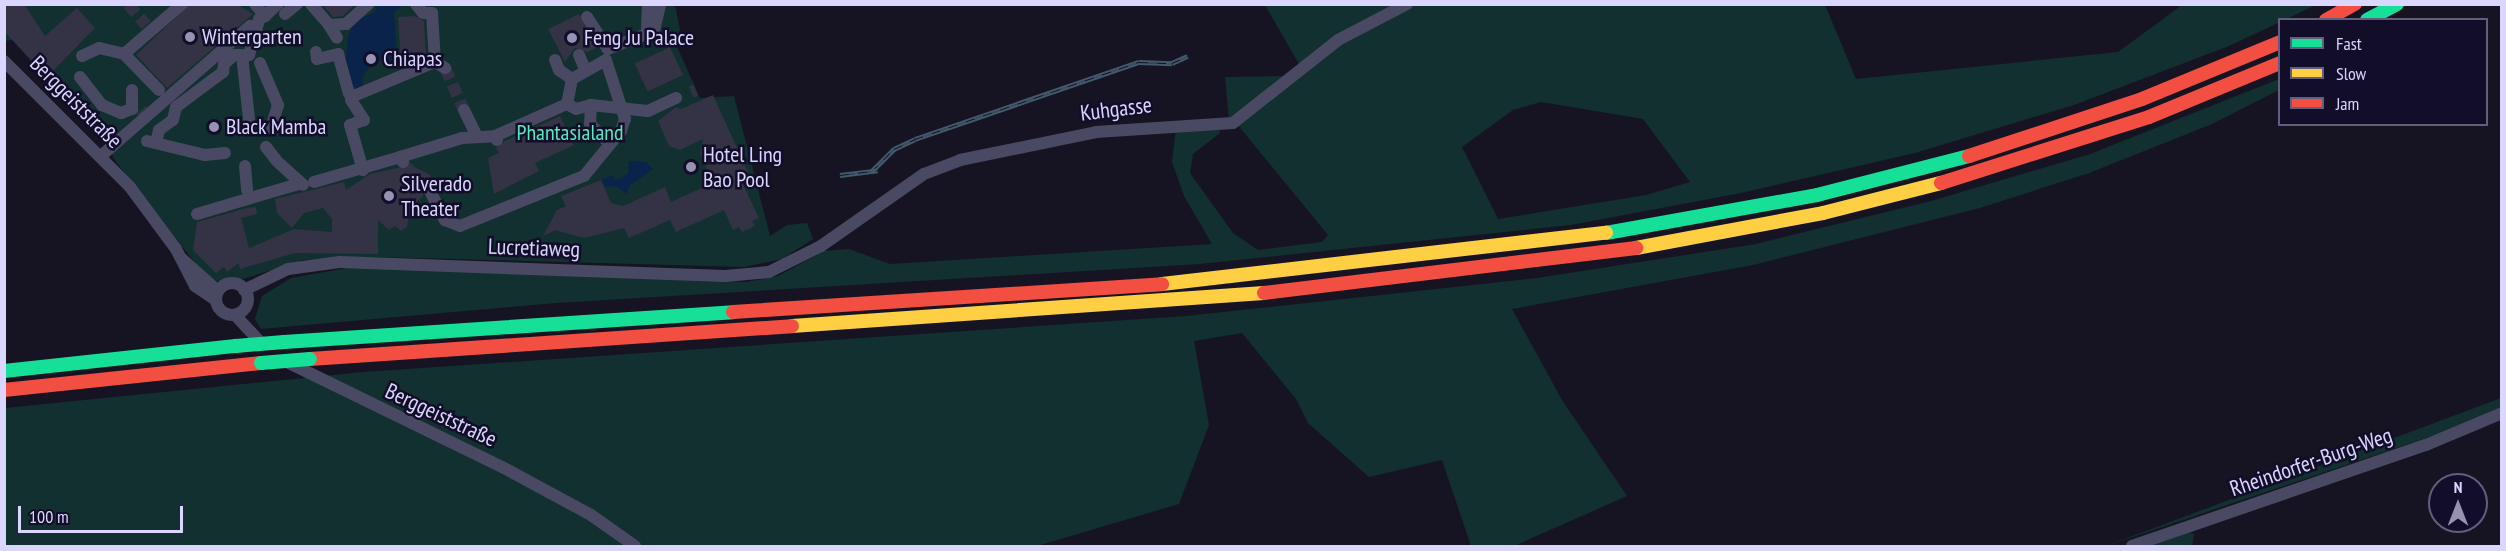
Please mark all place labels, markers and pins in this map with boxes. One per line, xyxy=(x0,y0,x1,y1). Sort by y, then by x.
place label: Wintergarten xyxy=(202,24,302,50)
place label: Feng Ju Palace xyxy=(584,25,694,51)
marker: Wintergarten xyxy=(183,30,197,44)
marker: Feng Ju Palace xyxy=(565,31,579,45)
place label: Chiapas xyxy=(383,46,442,72)
marker: Chiapas xyxy=(364,52,378,66)
place label: Black Mamba xyxy=(226,114,327,140)
marker: Black Mamba xyxy=(207,120,221,134)
place label: Hotel Ling Bao Pool xyxy=(703,141,782,192)
marker: Hotel Ling Bao Pool xyxy=(684,160,698,174)
place label: Silverado Theater xyxy=(401,170,472,222)
marker: Silverado Theater xyxy=(382,189,396,203)

